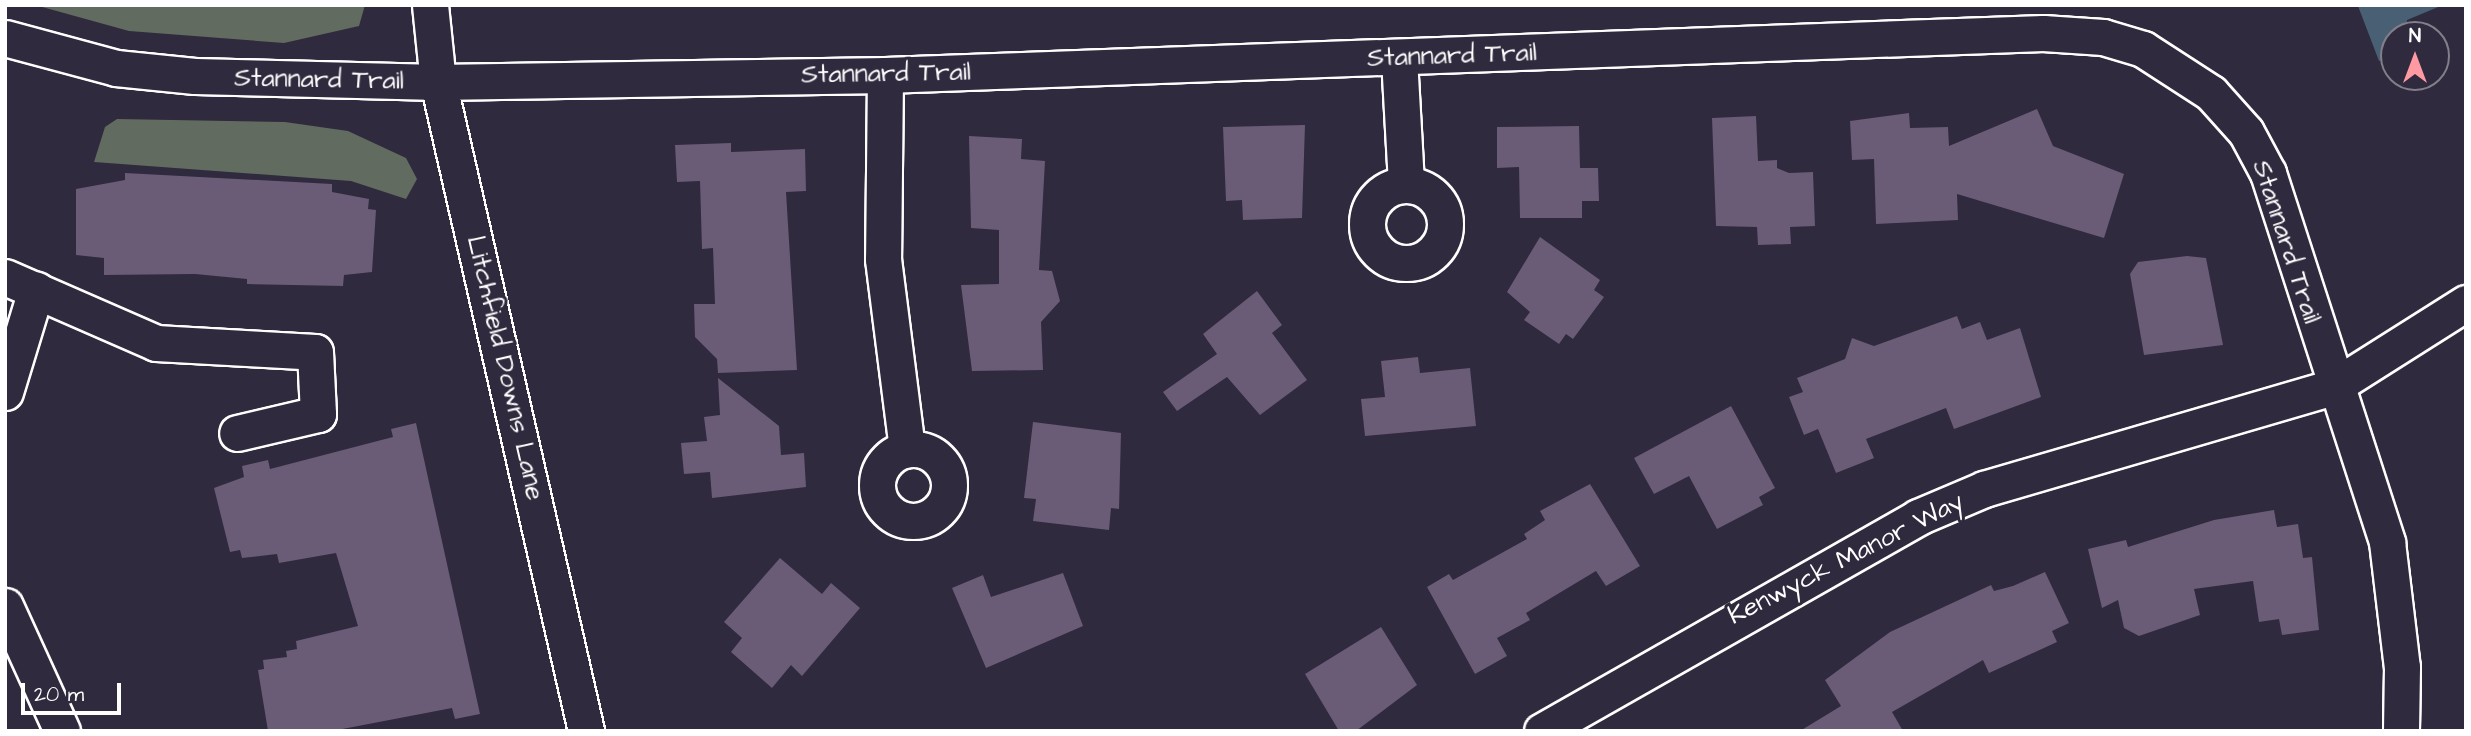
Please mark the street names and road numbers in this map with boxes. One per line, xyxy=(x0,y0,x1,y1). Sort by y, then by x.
street label: Stannard Trail xyxy=(1367,37,1537,75)
street label: Stannard Trail xyxy=(801,57,971,91)
street label: Stannard Trail xyxy=(234,63,404,97)
street label: Stannard Trail xyxy=(2245,157,2327,327)
street label: Litchfield Downs Lane xyxy=(459,233,551,503)
street label: Kenwyck Manor Way xyxy=(1723,486,1969,632)

